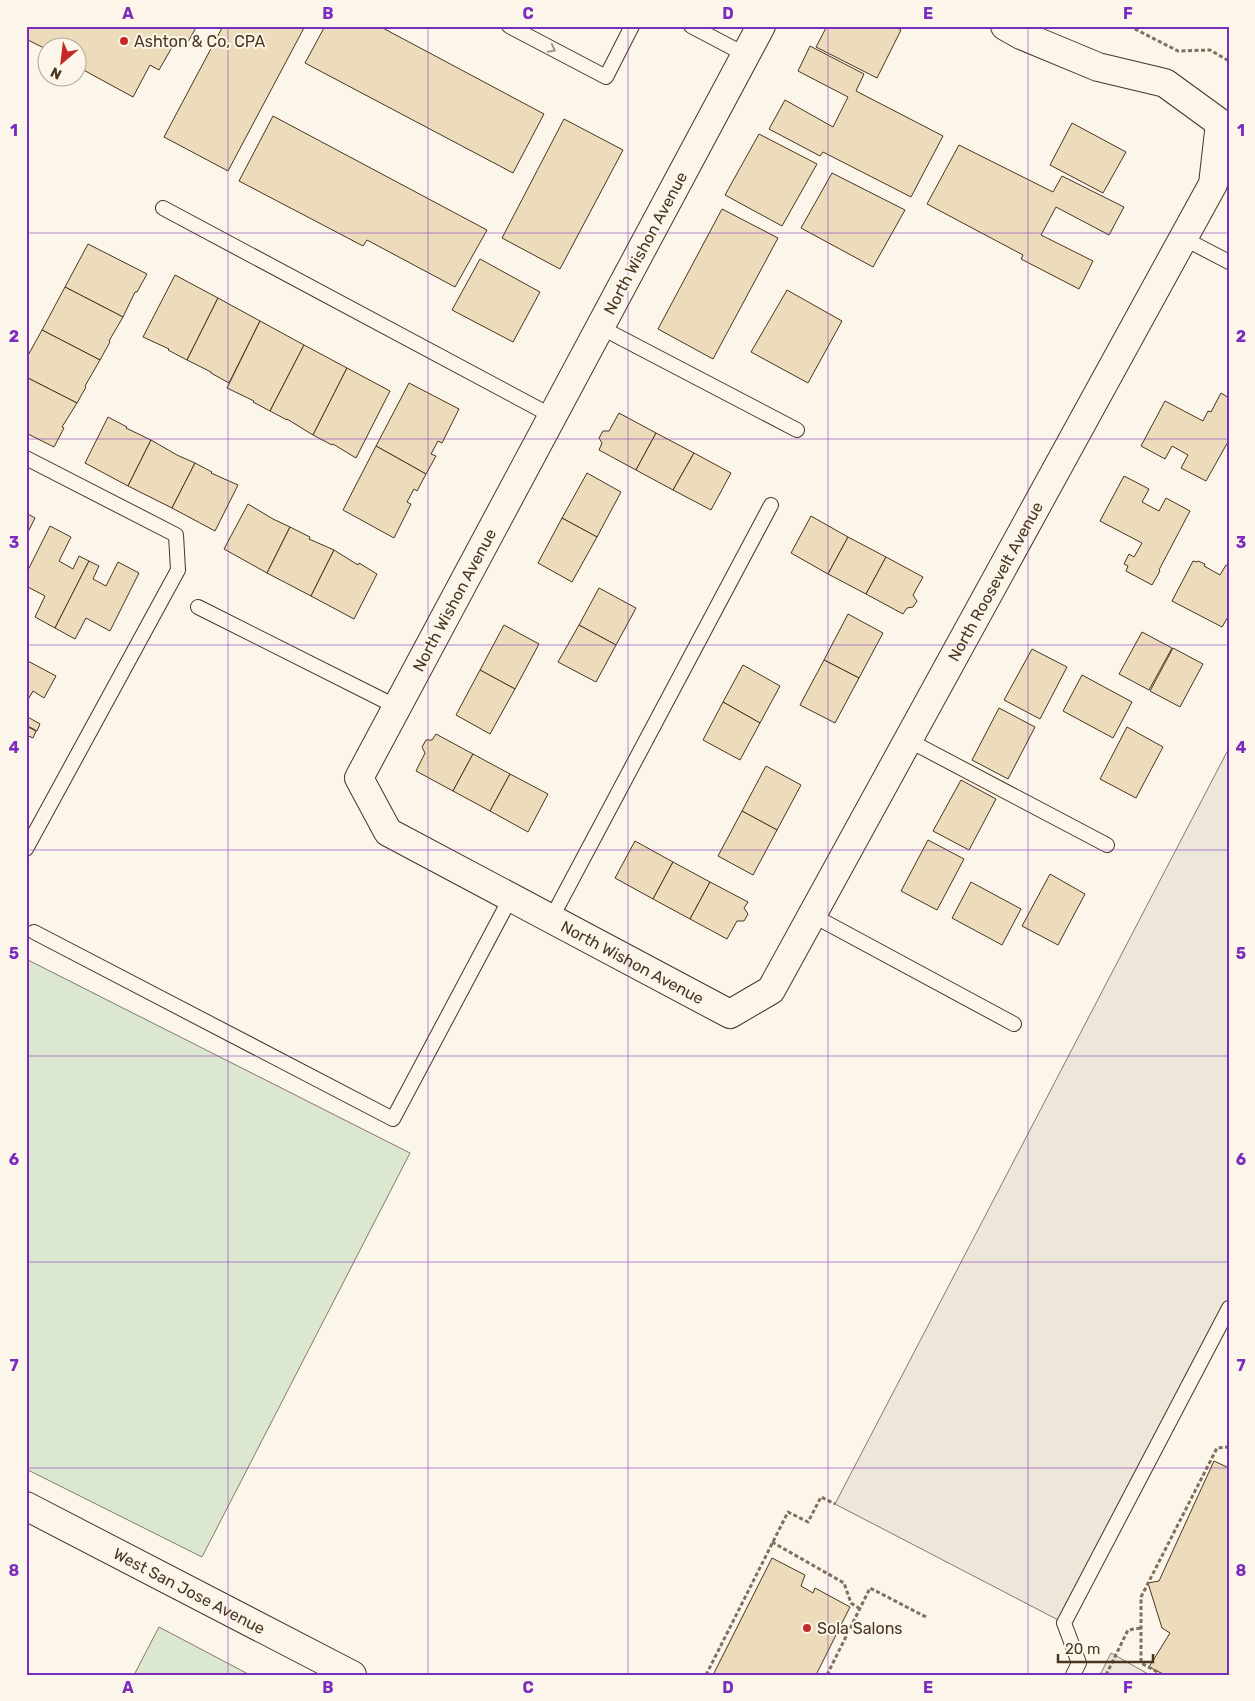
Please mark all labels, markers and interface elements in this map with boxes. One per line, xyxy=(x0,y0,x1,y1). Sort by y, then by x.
text: A xyxy=(122,4,134,23)
text: B xyxy=(322,4,334,23)
text: C xyxy=(522,4,534,23)
text: D xyxy=(722,4,734,23)
text: E xyxy=(923,4,933,23)
text: F xyxy=(1123,4,1133,23)
place label: Ashton & Co, CPA xyxy=(134,32,265,51)
marker: Ashton & Co, CPA xyxy=(118,35,130,47)
north arrow xyxy=(38,38,88,88)
one-way arrow xyxy=(547,43,556,53)
text: N xyxy=(48,63,65,83)
text: 1 xyxy=(10,121,18,140)
text: 1 xyxy=(1237,121,1245,140)
street label: North Wishon Avenue xyxy=(600,169,691,318)
text: 2 xyxy=(9,327,19,346)
text: 2 xyxy=(1236,327,1246,346)
street label: North Roosevelt Avenue xyxy=(944,498,1047,665)
street label: North Wishon Avenue xyxy=(409,526,500,675)
text: 3 xyxy=(9,533,19,552)
text: 3 xyxy=(1236,533,1246,552)
text: 4 xyxy=(9,738,20,757)
text: 4 xyxy=(1236,738,1247,757)
street label: North Wishon Avenue xyxy=(558,917,707,1008)
text: 5 xyxy=(9,944,19,963)
text: 5 xyxy=(1236,944,1246,963)
text: 6 xyxy=(9,1150,19,1169)
text: 6 xyxy=(1236,1150,1246,1169)
text: 7 xyxy=(9,1356,19,1375)
text: 7 xyxy=(1236,1356,1246,1375)
street label: West San Jose Avenue xyxy=(110,1544,268,1638)
text: 8 xyxy=(9,1561,20,1580)
text: 8 xyxy=(1236,1561,1247,1580)
place label: Sola Salons xyxy=(817,1619,903,1638)
marker: Sola Salons xyxy=(801,1622,813,1634)
scale bar xyxy=(1058,1631,1152,1663)
text: 20 m xyxy=(1065,1640,1100,1658)
text: A xyxy=(122,1678,134,1697)
text: B xyxy=(322,1678,334,1697)
text: C xyxy=(522,1678,534,1697)
text: D xyxy=(722,1678,734,1697)
text: E xyxy=(923,1678,933,1697)
text: F xyxy=(1123,1678,1133,1697)

